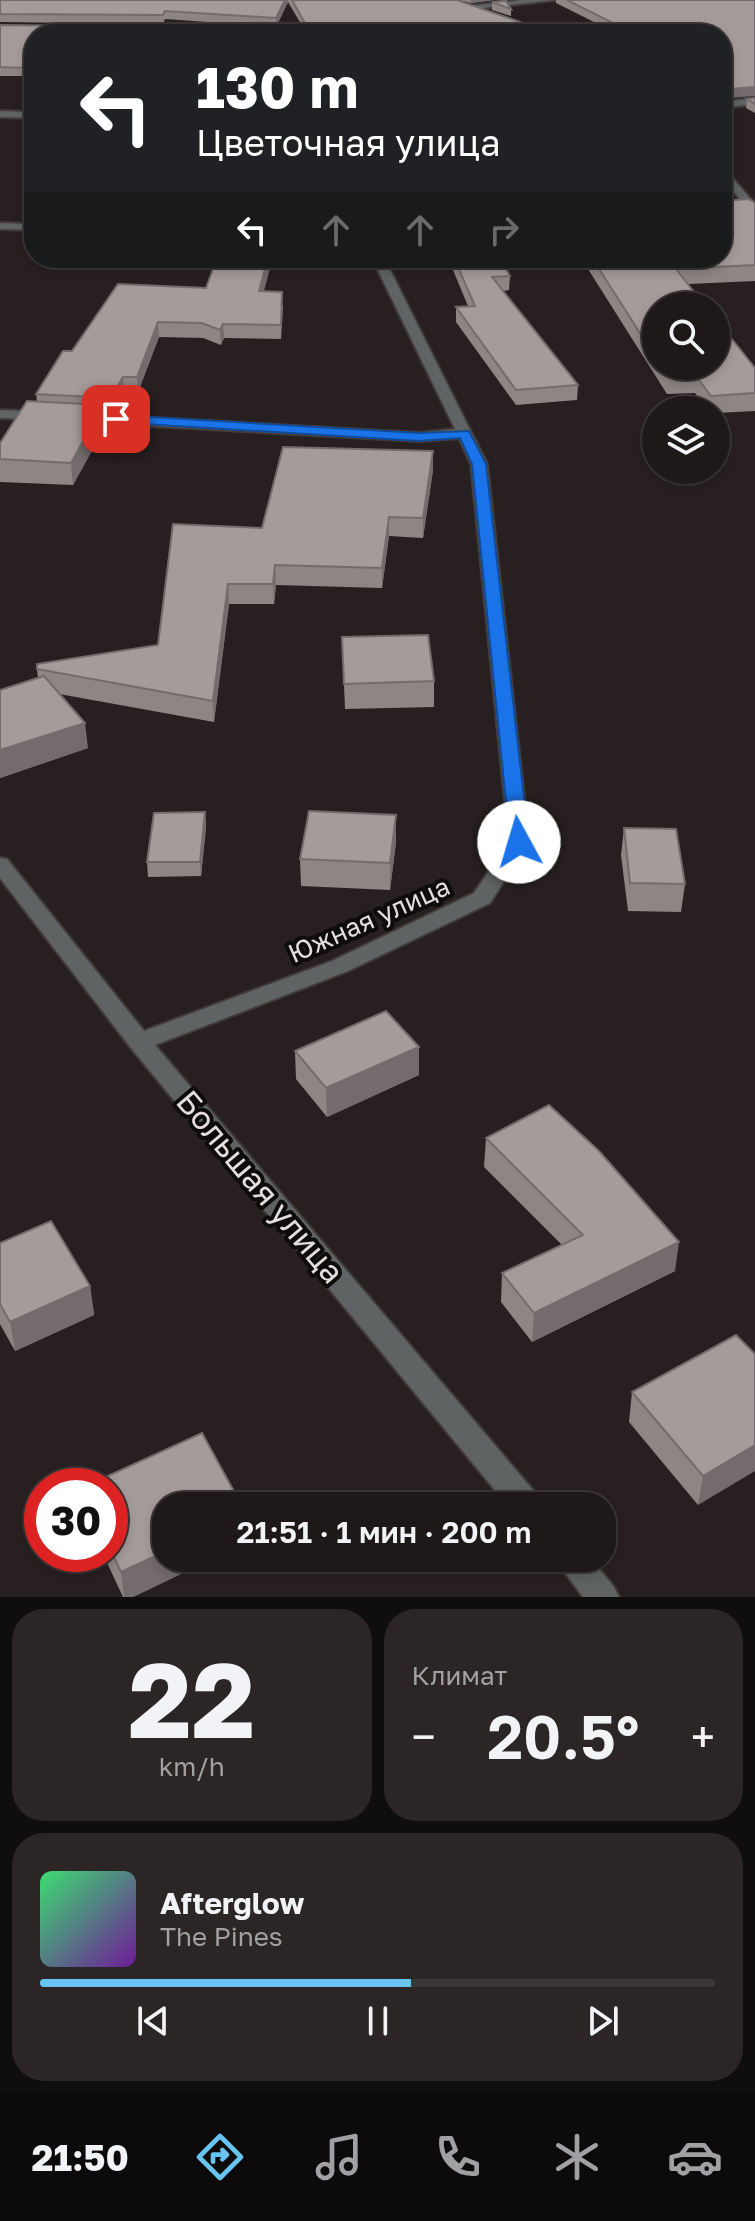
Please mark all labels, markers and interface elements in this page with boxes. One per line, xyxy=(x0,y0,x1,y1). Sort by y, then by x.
text: 130 m xyxy=(196,53,358,120)
icon: left xyxy=(64,56,168,160)
text: Цветочная улица xyxy=(196,121,501,164)
icon: left xyxy=(230,208,274,252)
icon: ahead xyxy=(314,208,358,252)
icon: ahead xyxy=(398,208,442,252)
icon: right xyxy=(482,208,526,252)
map controls xyxy=(642,292,730,484)
button: search xyxy=(642,292,730,380)
pin xyxy=(82,385,150,453)
button: layers xyxy=(642,396,730,484)
icon: arrive xyxy=(94,397,138,441)
position arrow xyxy=(477,800,561,884)
street label: Южная улица xyxy=(283,870,454,969)
street label: Большая улица xyxy=(169,1082,352,1290)
speed limit sign: 30 xyxy=(24,1468,128,1572)
text: 21:51 · 1 мин · 200 m xyxy=(237,1514,531,1550)
text: 22 xyxy=(128,1636,255,1761)
text: Климат xyxy=(412,1660,507,1691)
text: 20.5° xyxy=(487,1700,639,1772)
text: − xyxy=(412,1710,436,1763)
text: + xyxy=(691,1710,715,1763)
text: km/h xyxy=(159,1751,225,1782)
text: Afterglow xyxy=(160,1885,304,1921)
text: The Pines xyxy=(160,1921,283,1952)
icon: previous xyxy=(131,1999,175,2043)
icon: pause xyxy=(356,1999,400,2043)
icon: next xyxy=(581,1999,625,2043)
icon: directions xyxy=(192,2129,248,2185)
icon: music xyxy=(311,2129,367,2185)
icon: phone xyxy=(430,2129,486,2185)
icon: climate xyxy=(549,2129,605,2185)
icon: car xyxy=(667,2129,723,2185)
text: 21:50 xyxy=(31,2136,129,2179)

